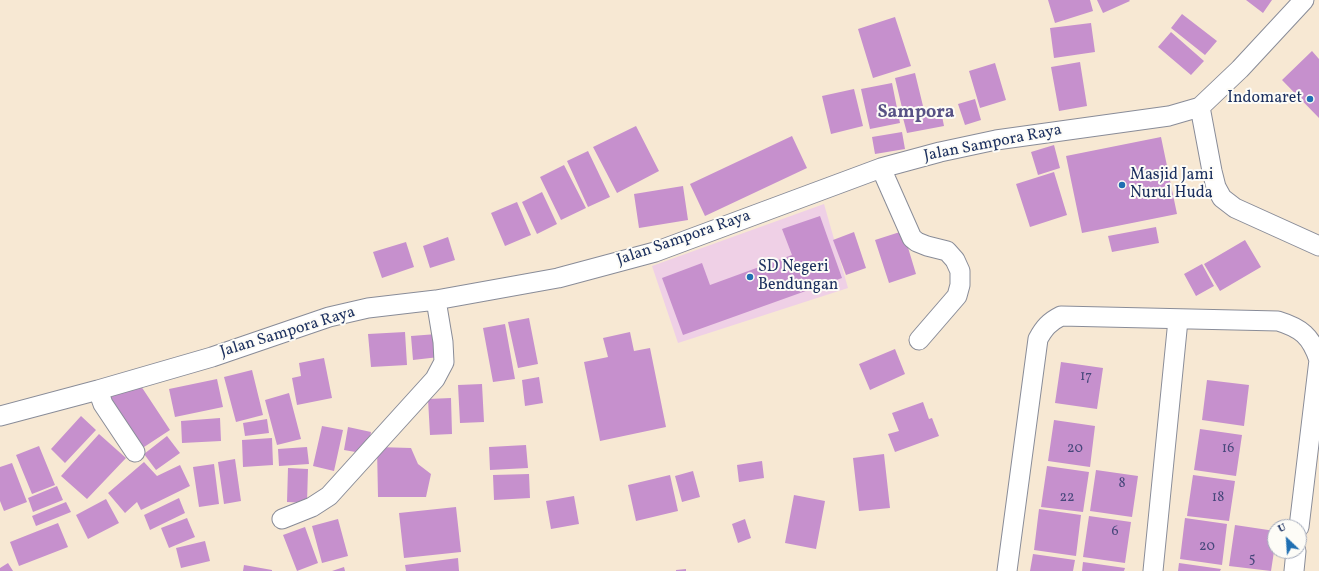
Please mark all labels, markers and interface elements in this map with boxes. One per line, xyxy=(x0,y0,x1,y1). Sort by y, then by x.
place label: Indomaret xyxy=(1227,89,1302,109)
marker: Indomaret xyxy=(1305,94,1315,104)
district label: Sampora xyxy=(877,103,955,125)
street label: Jalan Sampora Raya xyxy=(922,121,1064,167)
place label: Masjid Jami Nurul Huda xyxy=(1130,166,1213,204)
marker: Masjid Jami Nurul Huda xyxy=(1117,180,1127,190)
street label: Jalan Sampora Raya xyxy=(615,207,753,271)
place label: SD Negeri Bendungan xyxy=(758,258,838,296)
marker: SD Negeri Bendungan xyxy=(745,272,755,282)
street label: Jalan Sampora Raya xyxy=(218,303,358,363)
house number: 17 xyxy=(1080,369,1092,385)
house number: 20 xyxy=(1067,441,1083,457)
house number: 16 xyxy=(1222,441,1234,457)
house number: 8 xyxy=(1118,476,1126,492)
house number: 22 xyxy=(1059,490,1075,506)
house number: 18 xyxy=(1212,490,1224,506)
north arrow xyxy=(1267,519,1307,559)
text: U xyxy=(1276,520,1289,537)
house number: 6 xyxy=(1111,524,1119,540)
house number: 20 xyxy=(1199,539,1215,555)
house number: 5 xyxy=(1249,551,1255,567)

